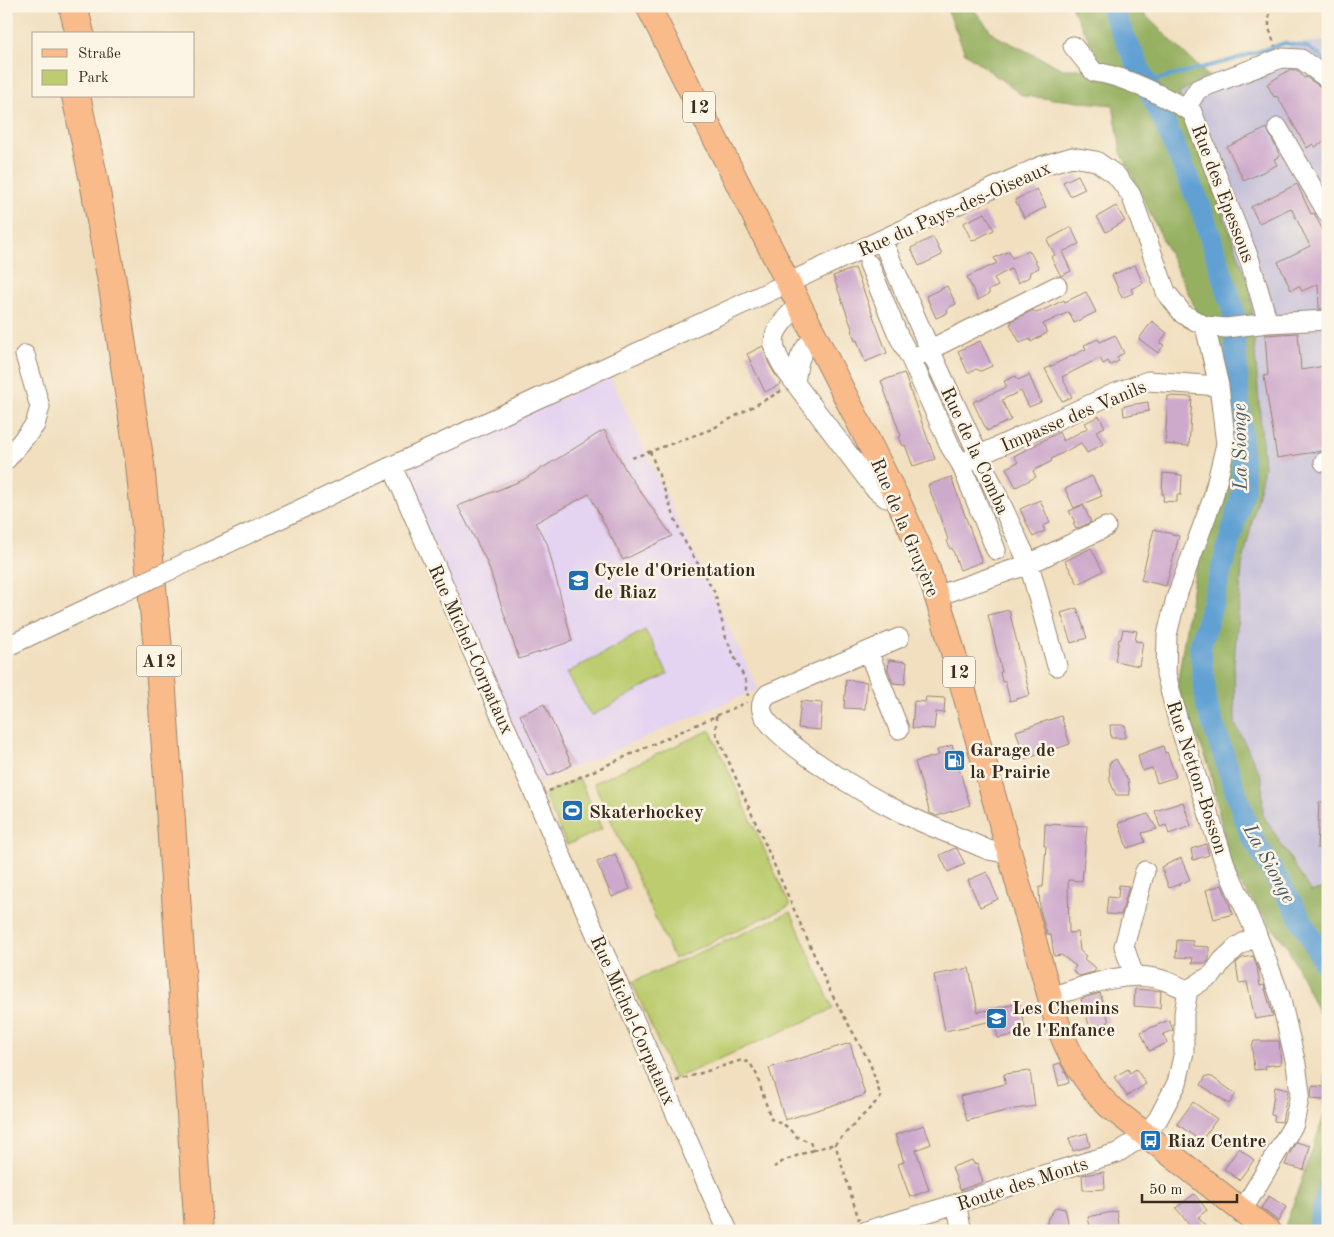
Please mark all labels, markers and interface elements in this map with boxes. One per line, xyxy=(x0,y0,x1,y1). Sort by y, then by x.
legend xyxy=(32,32,195,98)
text: Straße xyxy=(78,47,121,62)
text: Park xyxy=(78,71,109,86)
road number: 12 xyxy=(683,91,715,122)
street label: Rue des Epessous xyxy=(1187,122,1257,265)
street label: Rue du Pays-des-Oiseaux xyxy=(856,159,1054,261)
street label: Impasse des Vanils xyxy=(999,378,1149,457)
street label: Rue de la Comba xyxy=(936,385,1012,518)
water label: La Sionge xyxy=(1230,403,1252,492)
street label: Rue de la Gruyère xyxy=(866,456,941,600)
street label: Rue Michel-Corpataux xyxy=(424,562,516,738)
place label: Cycle d'Orientation de Riaz xyxy=(594,562,756,603)
school or university icon: Cycle d'Orientation de Riaz xyxy=(566,568,590,592)
road number: A12 xyxy=(136,646,182,676)
road number: 12 xyxy=(943,656,975,688)
street label: Rue Netton-Bosson xyxy=(1162,699,1229,857)
place label: Garage de la Prairie xyxy=(970,742,1055,783)
fuel station icon: Garage de la Prairie xyxy=(942,748,966,772)
sports icon: Skaterhockey xyxy=(561,799,585,823)
place label: Skaterhockey xyxy=(589,804,704,823)
water label: La Sionge xyxy=(1238,820,1298,907)
street label: Rue Michel-Corpataux xyxy=(586,933,678,1109)
place label: Les Chemins de l'Enfance xyxy=(1012,1000,1119,1041)
school or university icon: Les Chemins de l'Enfance xyxy=(984,1006,1008,1030)
bus stop icon: Riaz Centre xyxy=(1139,1128,1163,1152)
place label: Riaz Centre xyxy=(1167,1133,1266,1152)
street label: Route des Monts xyxy=(955,1155,1091,1216)
scale bar xyxy=(1142,1172,1236,1204)
text: 50 m xyxy=(1149,1183,1183,1198)

